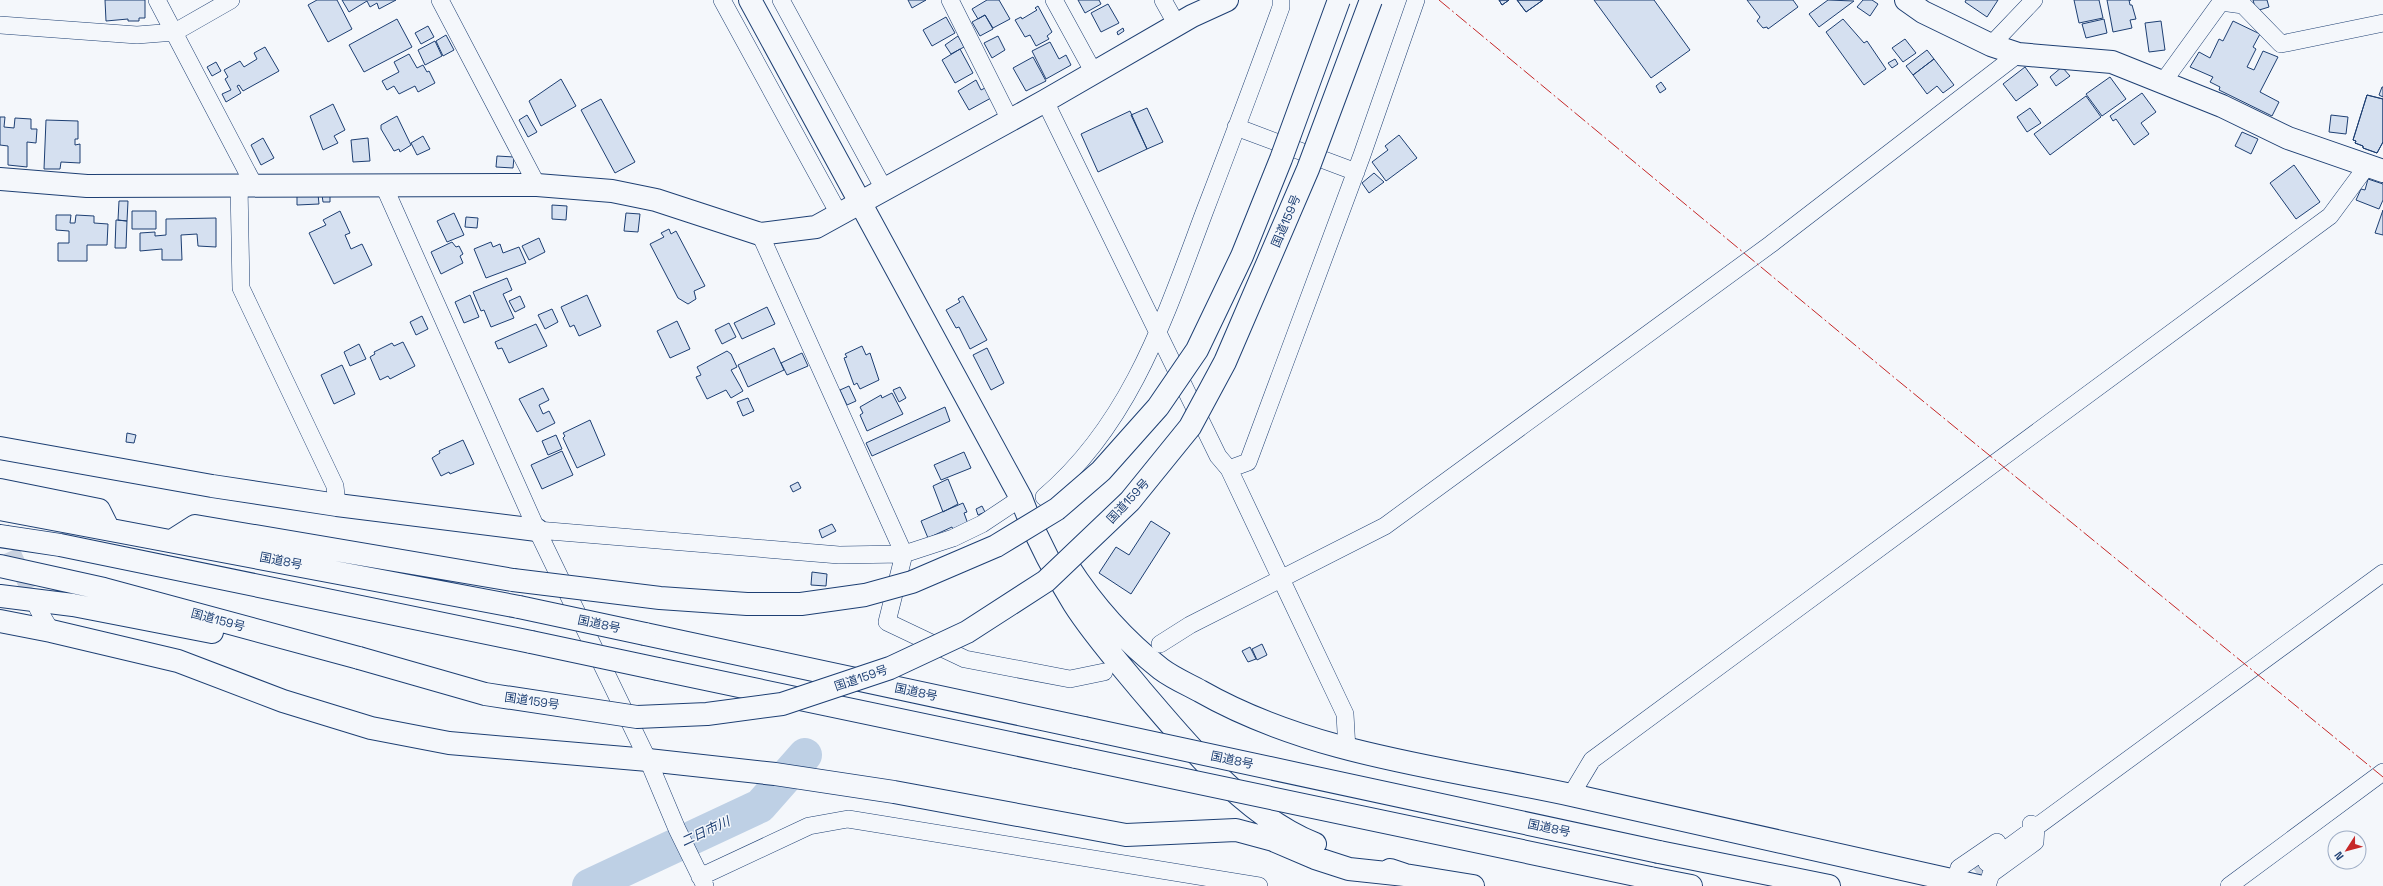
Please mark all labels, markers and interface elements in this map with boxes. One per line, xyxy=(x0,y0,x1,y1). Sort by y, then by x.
street label: 国道159号 xyxy=(1268,192,1304,250)
street label: 国道159号 xyxy=(1103,475,1153,527)
street label: 国道8号 xyxy=(258,549,304,573)
street label: 国道159号 xyxy=(189,605,247,635)
street label: 国道8号 xyxy=(576,612,622,636)
street label: 国道159号 xyxy=(832,661,890,695)
street label: 国道8号 xyxy=(893,680,939,704)
street label: 国道159号 xyxy=(503,689,561,713)
street label: 国道8号 xyxy=(1209,748,1255,772)
water label: 二日市川 xyxy=(678,812,734,850)
street label: 国道8号 xyxy=(1526,816,1572,840)
north arrow xyxy=(2327,830,2367,870)
text: N xyxy=(2331,849,2347,863)

